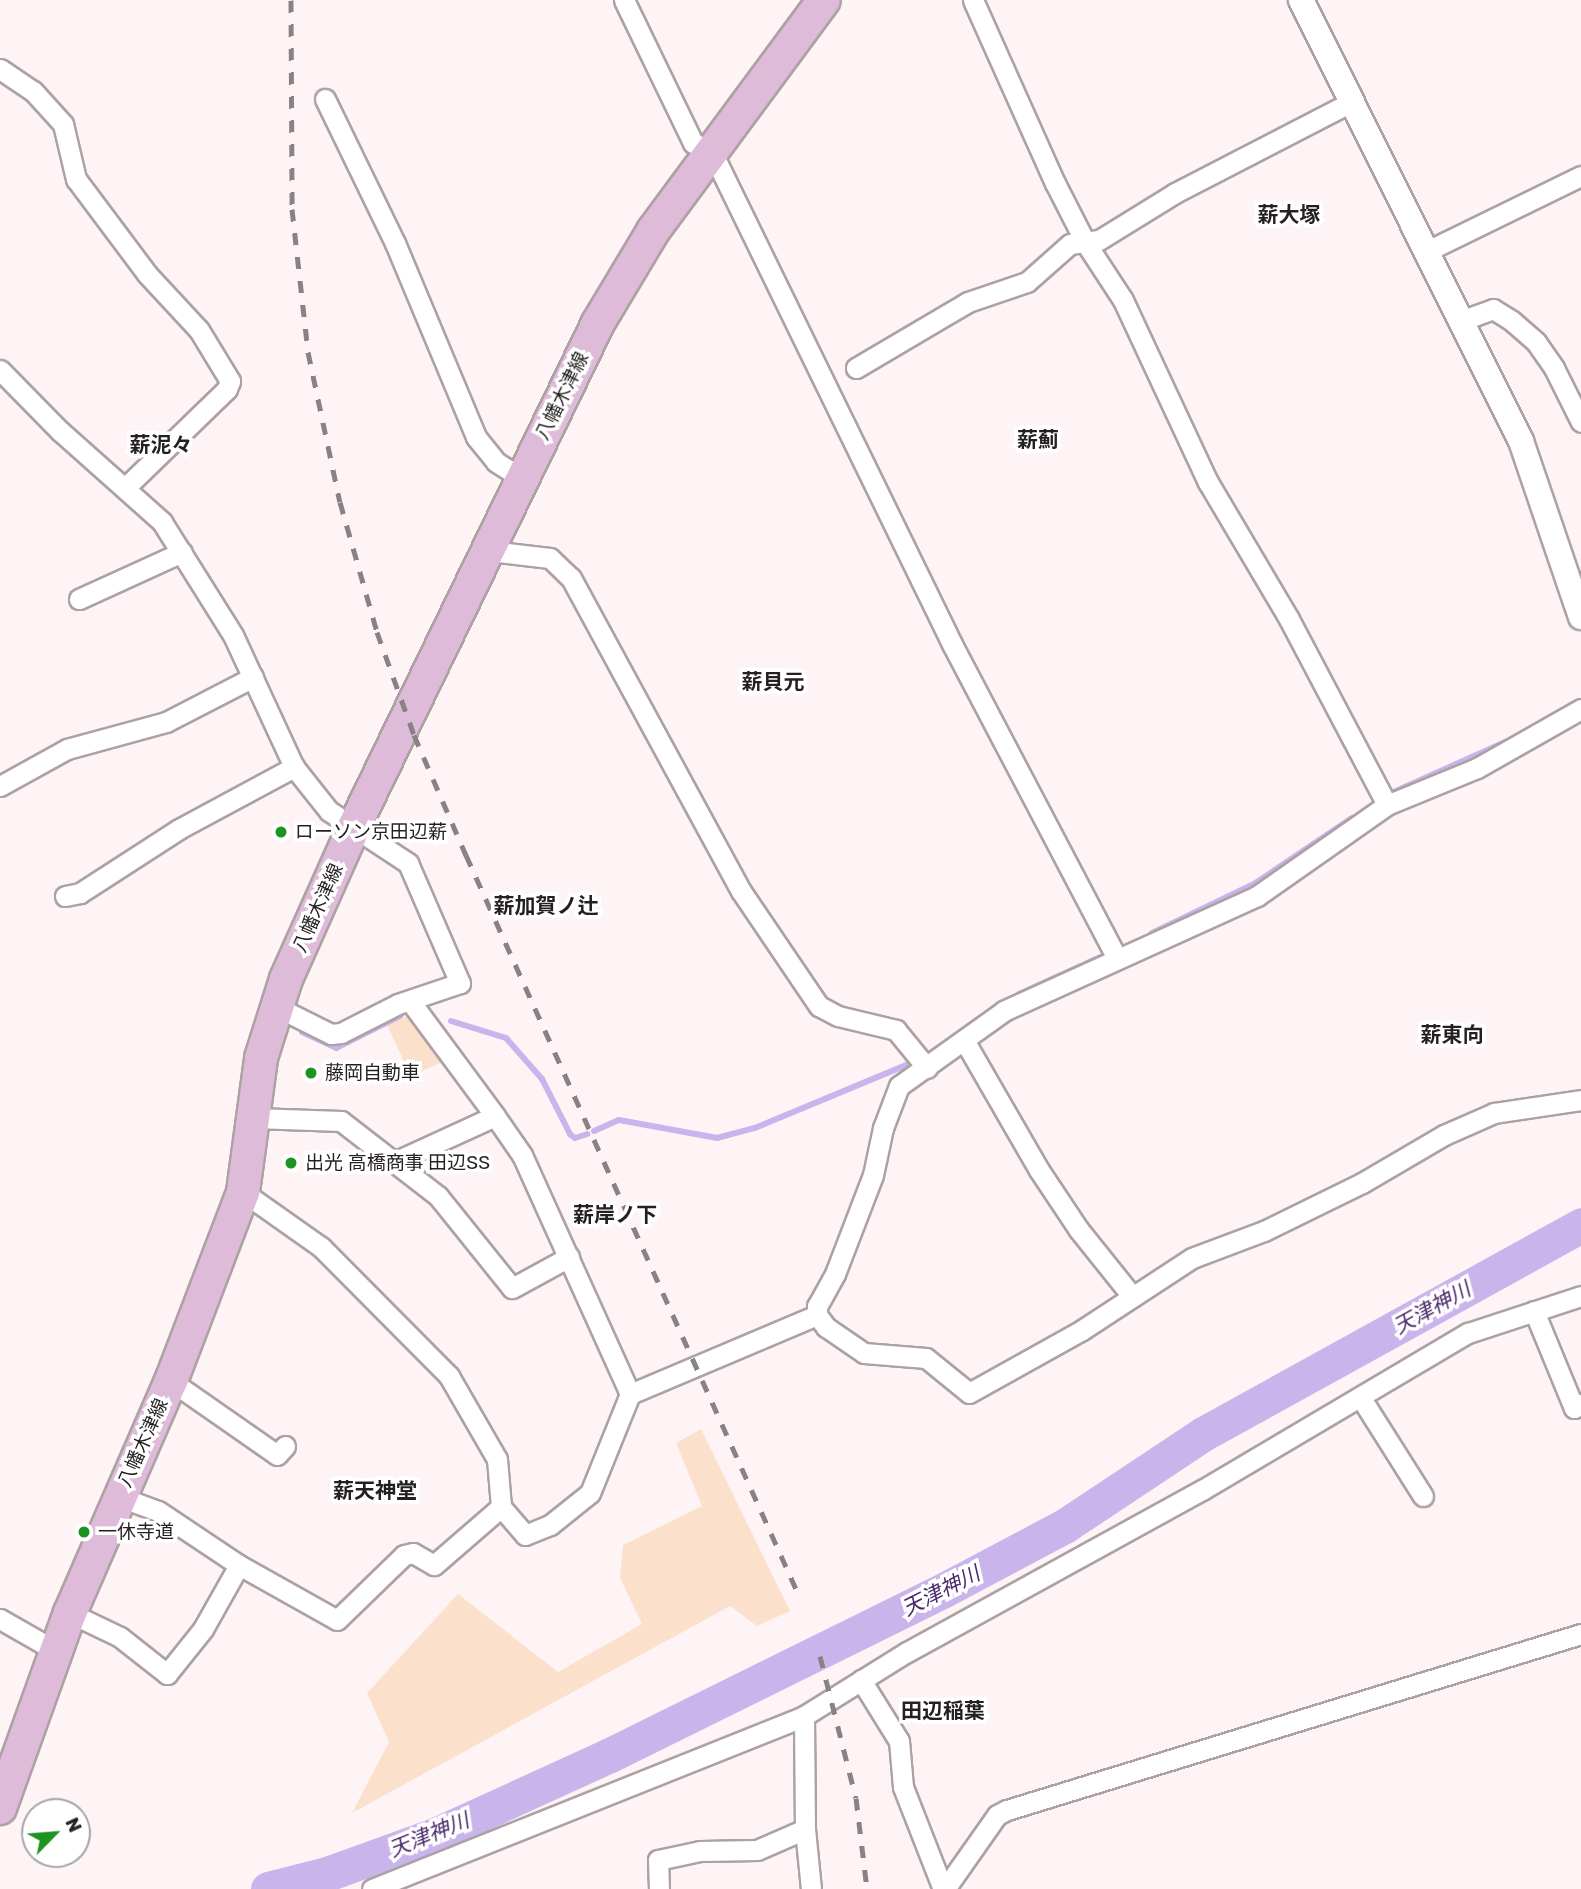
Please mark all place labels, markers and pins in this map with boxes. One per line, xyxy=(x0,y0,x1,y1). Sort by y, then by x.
place label: ローソン京田辺薪 xyxy=(295,821,447,843)
marker: ローソン京田辺薪 xyxy=(273,824,289,840)
place label: 藤岡自動車 xyxy=(325,1062,420,1084)
marker: 藤岡自動車 xyxy=(303,1065,319,1081)
place label: 出光 高橋商事 田辺SS xyxy=(305,1152,490,1174)
marker: 出光 高橋商事 田辺SS xyxy=(283,1155,299,1171)
place label: 一休寺道 xyxy=(98,1521,174,1543)
marker: 一休寺道 xyxy=(76,1524,92,1540)

